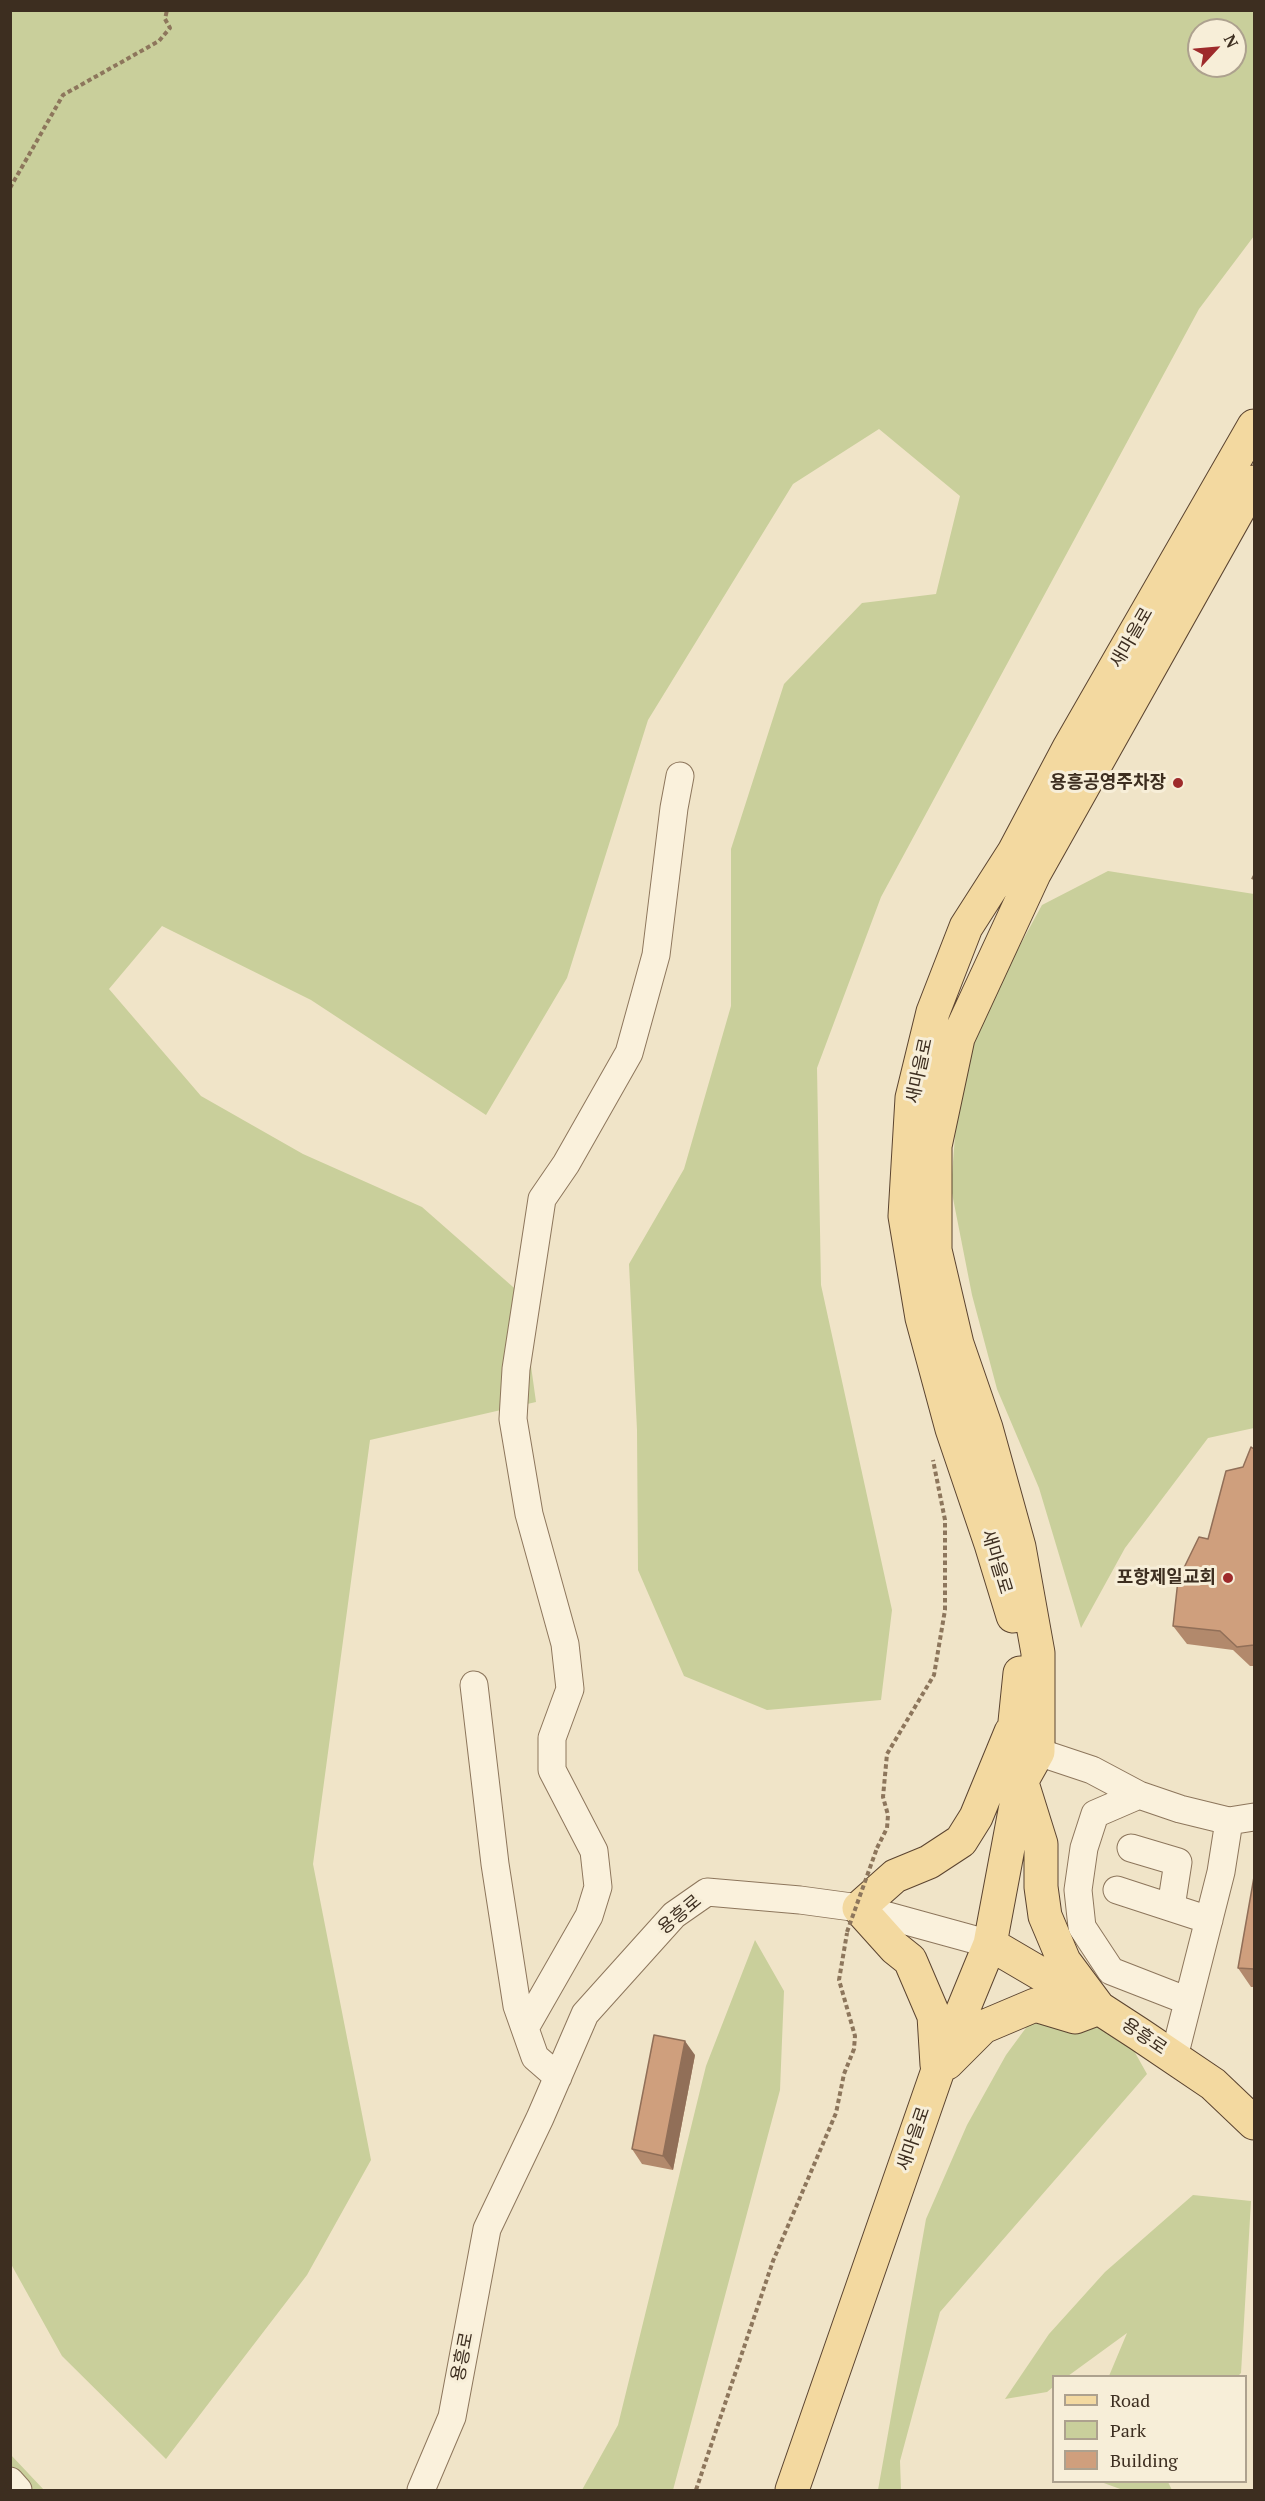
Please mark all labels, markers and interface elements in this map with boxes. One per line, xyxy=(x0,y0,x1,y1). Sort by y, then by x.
north arrow xyxy=(1187,18,1247,78)
text: N xyxy=(1219,31,1244,51)
street label: 새마을로 xyxy=(1106,604,1158,672)
place label: 용흥공영주차장 xyxy=(1050,772,1166,794)
marker: 용흥공영주차장 xyxy=(1171,776,1185,790)
street label: 새마을로 xyxy=(903,1036,937,1106)
street label: 새마을로 xyxy=(976,1527,1016,1597)
place label: 포항제일교회 xyxy=(1117,1567,1216,1589)
marker: 포항제일교회 xyxy=(1221,1571,1235,1585)
street label: 용흥로 xyxy=(654,1891,706,1939)
street label: 용흥로 xyxy=(1117,2014,1171,2060)
street label: 새마을로 xyxy=(893,2104,935,2174)
street label: 용흥로 xyxy=(448,2331,478,2383)
legend xyxy=(1052,2375,1247,2483)
text: Road xyxy=(1110,2388,1150,2412)
text: Park xyxy=(1110,2418,1146,2442)
text: Building xyxy=(1110,2448,1178,2472)

